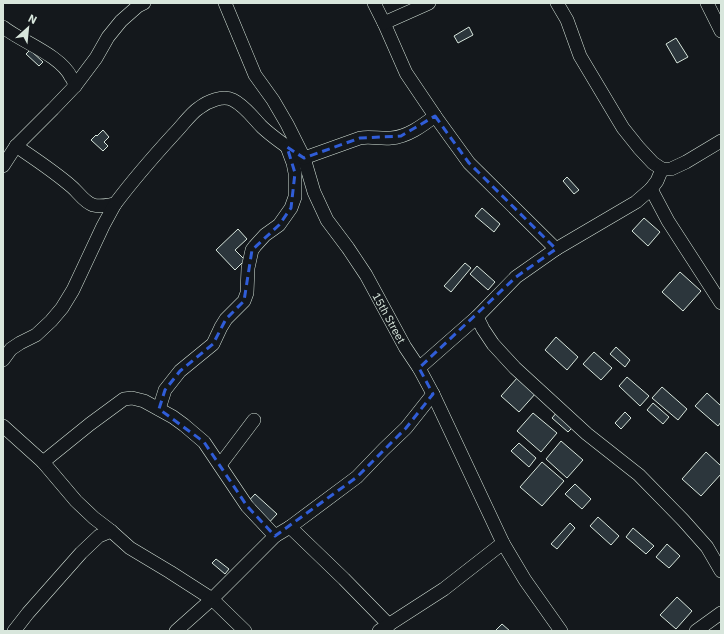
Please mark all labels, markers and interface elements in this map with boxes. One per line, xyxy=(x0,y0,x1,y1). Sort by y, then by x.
north arrow xyxy=(8,8,48,48)
text: N xyxy=(26,11,39,27)
street label: 15th Street xyxy=(369,290,409,346)

